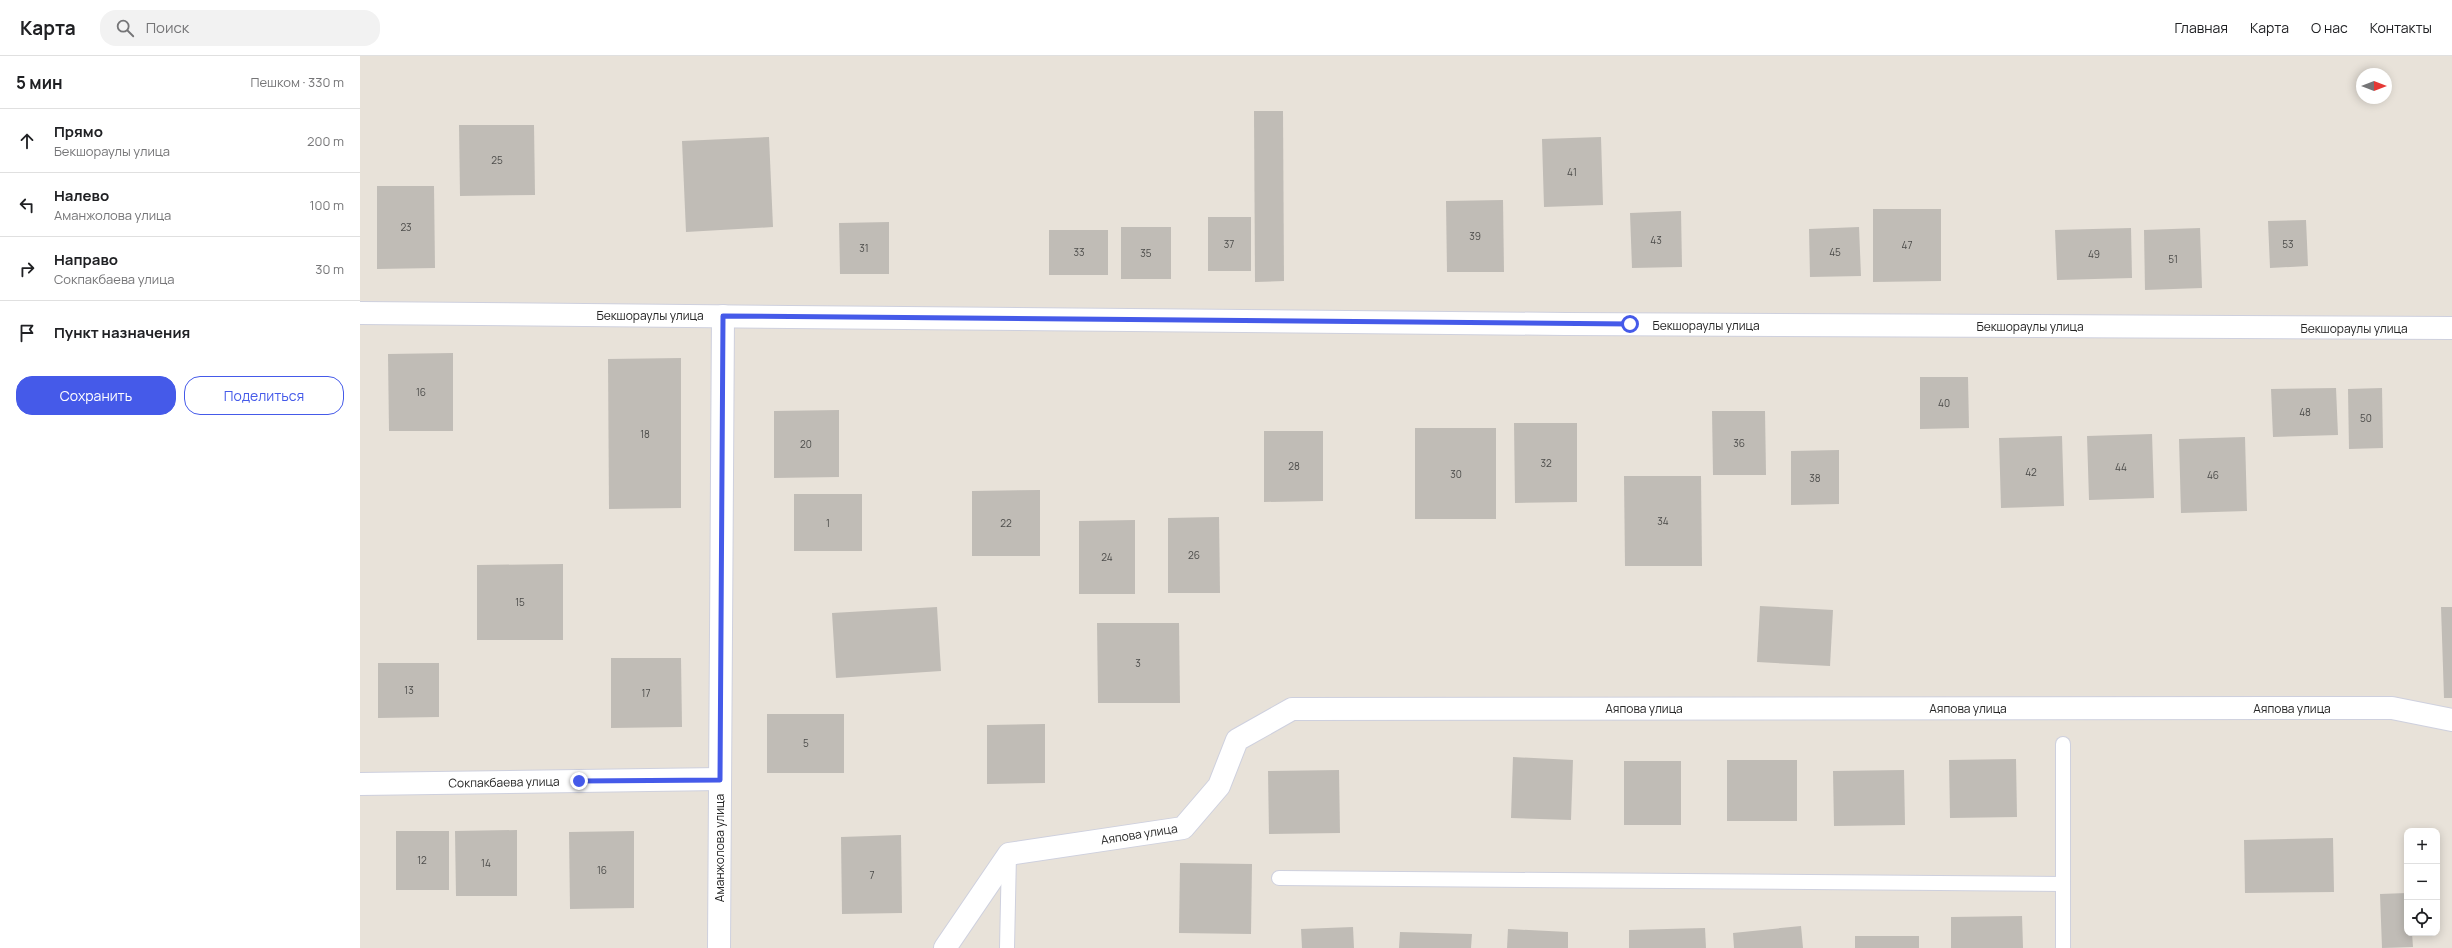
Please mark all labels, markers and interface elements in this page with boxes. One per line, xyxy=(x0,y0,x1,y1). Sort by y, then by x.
search box xyxy=(100,10,380,46)
text: Карта xyxy=(20,15,76,41)
icon: search xyxy=(114,17,136,39)
text: Поиск xyxy=(146,17,189,38)
text: Главная xyxy=(2175,18,2228,37)
text: Карта xyxy=(2250,18,2289,37)
text: О нас xyxy=(2311,18,2348,37)
text: Контакты xyxy=(2370,18,2432,37)
north arrow xyxy=(2356,68,2392,104)
text: 5 мин xyxy=(16,71,63,94)
text: Пешком · 330 m xyxy=(250,73,344,91)
text: Прямо xyxy=(54,121,103,142)
icon: ahead xyxy=(16,130,38,152)
text: 200 m xyxy=(307,132,344,150)
text: Бекшораулы улица xyxy=(54,142,170,160)
house number: 25 xyxy=(491,153,503,167)
house number: 41 xyxy=(1567,165,1577,179)
text: Налево xyxy=(54,185,109,206)
icon: left xyxy=(16,194,38,216)
text: 100 m xyxy=(309,196,344,214)
text: Аманжолова улица xyxy=(54,206,171,224)
house number: 23 xyxy=(400,220,412,234)
house number: 39 xyxy=(1469,229,1481,243)
house number: 43 xyxy=(1650,233,1662,247)
house number: 37 xyxy=(1224,237,1234,251)
house number: 53 xyxy=(2282,237,2294,251)
house number: 47 xyxy=(1902,238,1912,252)
house number: 31 xyxy=(859,241,869,255)
house number: 33 xyxy=(1073,245,1085,259)
house number: 45 xyxy=(1829,245,1841,259)
house number: 35 xyxy=(1140,246,1152,260)
house number: 49 xyxy=(2088,247,2100,261)
text: Направо xyxy=(54,249,118,270)
house number: 51 xyxy=(2168,252,2178,266)
icon: right xyxy=(16,258,38,280)
text: 30 m xyxy=(315,260,344,278)
text: Сокпакбаева улица xyxy=(54,270,174,288)
street label: Бекшораулы улица xyxy=(596,307,704,324)
route start xyxy=(1621,315,1639,333)
street label: Бекшораулы улица xyxy=(1652,317,1760,334)
street label: Бекшораулы улица xyxy=(1976,318,2084,335)
street label: Бекшораулы улица xyxy=(2300,320,2408,337)
icon: arrive xyxy=(16,322,38,344)
text: Пункт назначения xyxy=(54,322,190,343)
button: Сохранить xyxy=(16,376,176,415)
button: Поделиться xyxy=(184,376,344,415)
house number: 16 xyxy=(416,385,426,399)
house number: 40 xyxy=(1938,396,1950,410)
house number: 48 xyxy=(2299,405,2311,419)
house number: 50 xyxy=(2360,411,2372,425)
house number: 18 xyxy=(640,427,650,441)
house number: 36 xyxy=(1733,436,1745,450)
house number: 20 xyxy=(800,437,812,451)
house number: 32 xyxy=(1540,456,1552,470)
house number: 28 xyxy=(1288,459,1300,473)
house number: 44 xyxy=(2115,460,2127,474)
house number: 42 xyxy=(2025,465,2037,479)
house number: 30 xyxy=(1450,467,1462,481)
house number: 46 xyxy=(2207,468,2219,482)
house number: 38 xyxy=(1809,471,1821,485)
house number: 34 xyxy=(1657,514,1669,528)
house number: 1 xyxy=(826,516,830,530)
house number: 22 xyxy=(1000,516,1012,530)
house number: 26 xyxy=(1188,548,1200,562)
house number: 24 xyxy=(1101,550,1113,564)
house number: 15 xyxy=(515,595,525,609)
house number: 3 xyxy=(1135,656,1141,670)
house number: 13 xyxy=(404,683,414,697)
house number: 17 xyxy=(642,686,650,700)
street label: Аяпова улица xyxy=(1605,700,1683,717)
street label: Аяпова улица xyxy=(1929,700,2007,717)
street label: Аяпова улица xyxy=(2253,700,2331,717)
house number: 5 xyxy=(803,736,809,750)
route end xyxy=(570,772,588,790)
street label: Сокпакбаева улица xyxy=(448,773,560,791)
street label: Аманжолова улица xyxy=(711,794,728,902)
street label: Аяпова улица xyxy=(1099,820,1179,848)
map controls xyxy=(2404,828,2440,936)
button: + xyxy=(2404,828,2440,864)
house number: 12 xyxy=(417,853,427,867)
house number: 14 xyxy=(481,856,491,870)
house number: 16 xyxy=(597,863,607,877)
button: − xyxy=(2404,864,2440,900)
house number: 7 xyxy=(869,868,875,882)
button: locate xyxy=(2404,900,2440,936)

